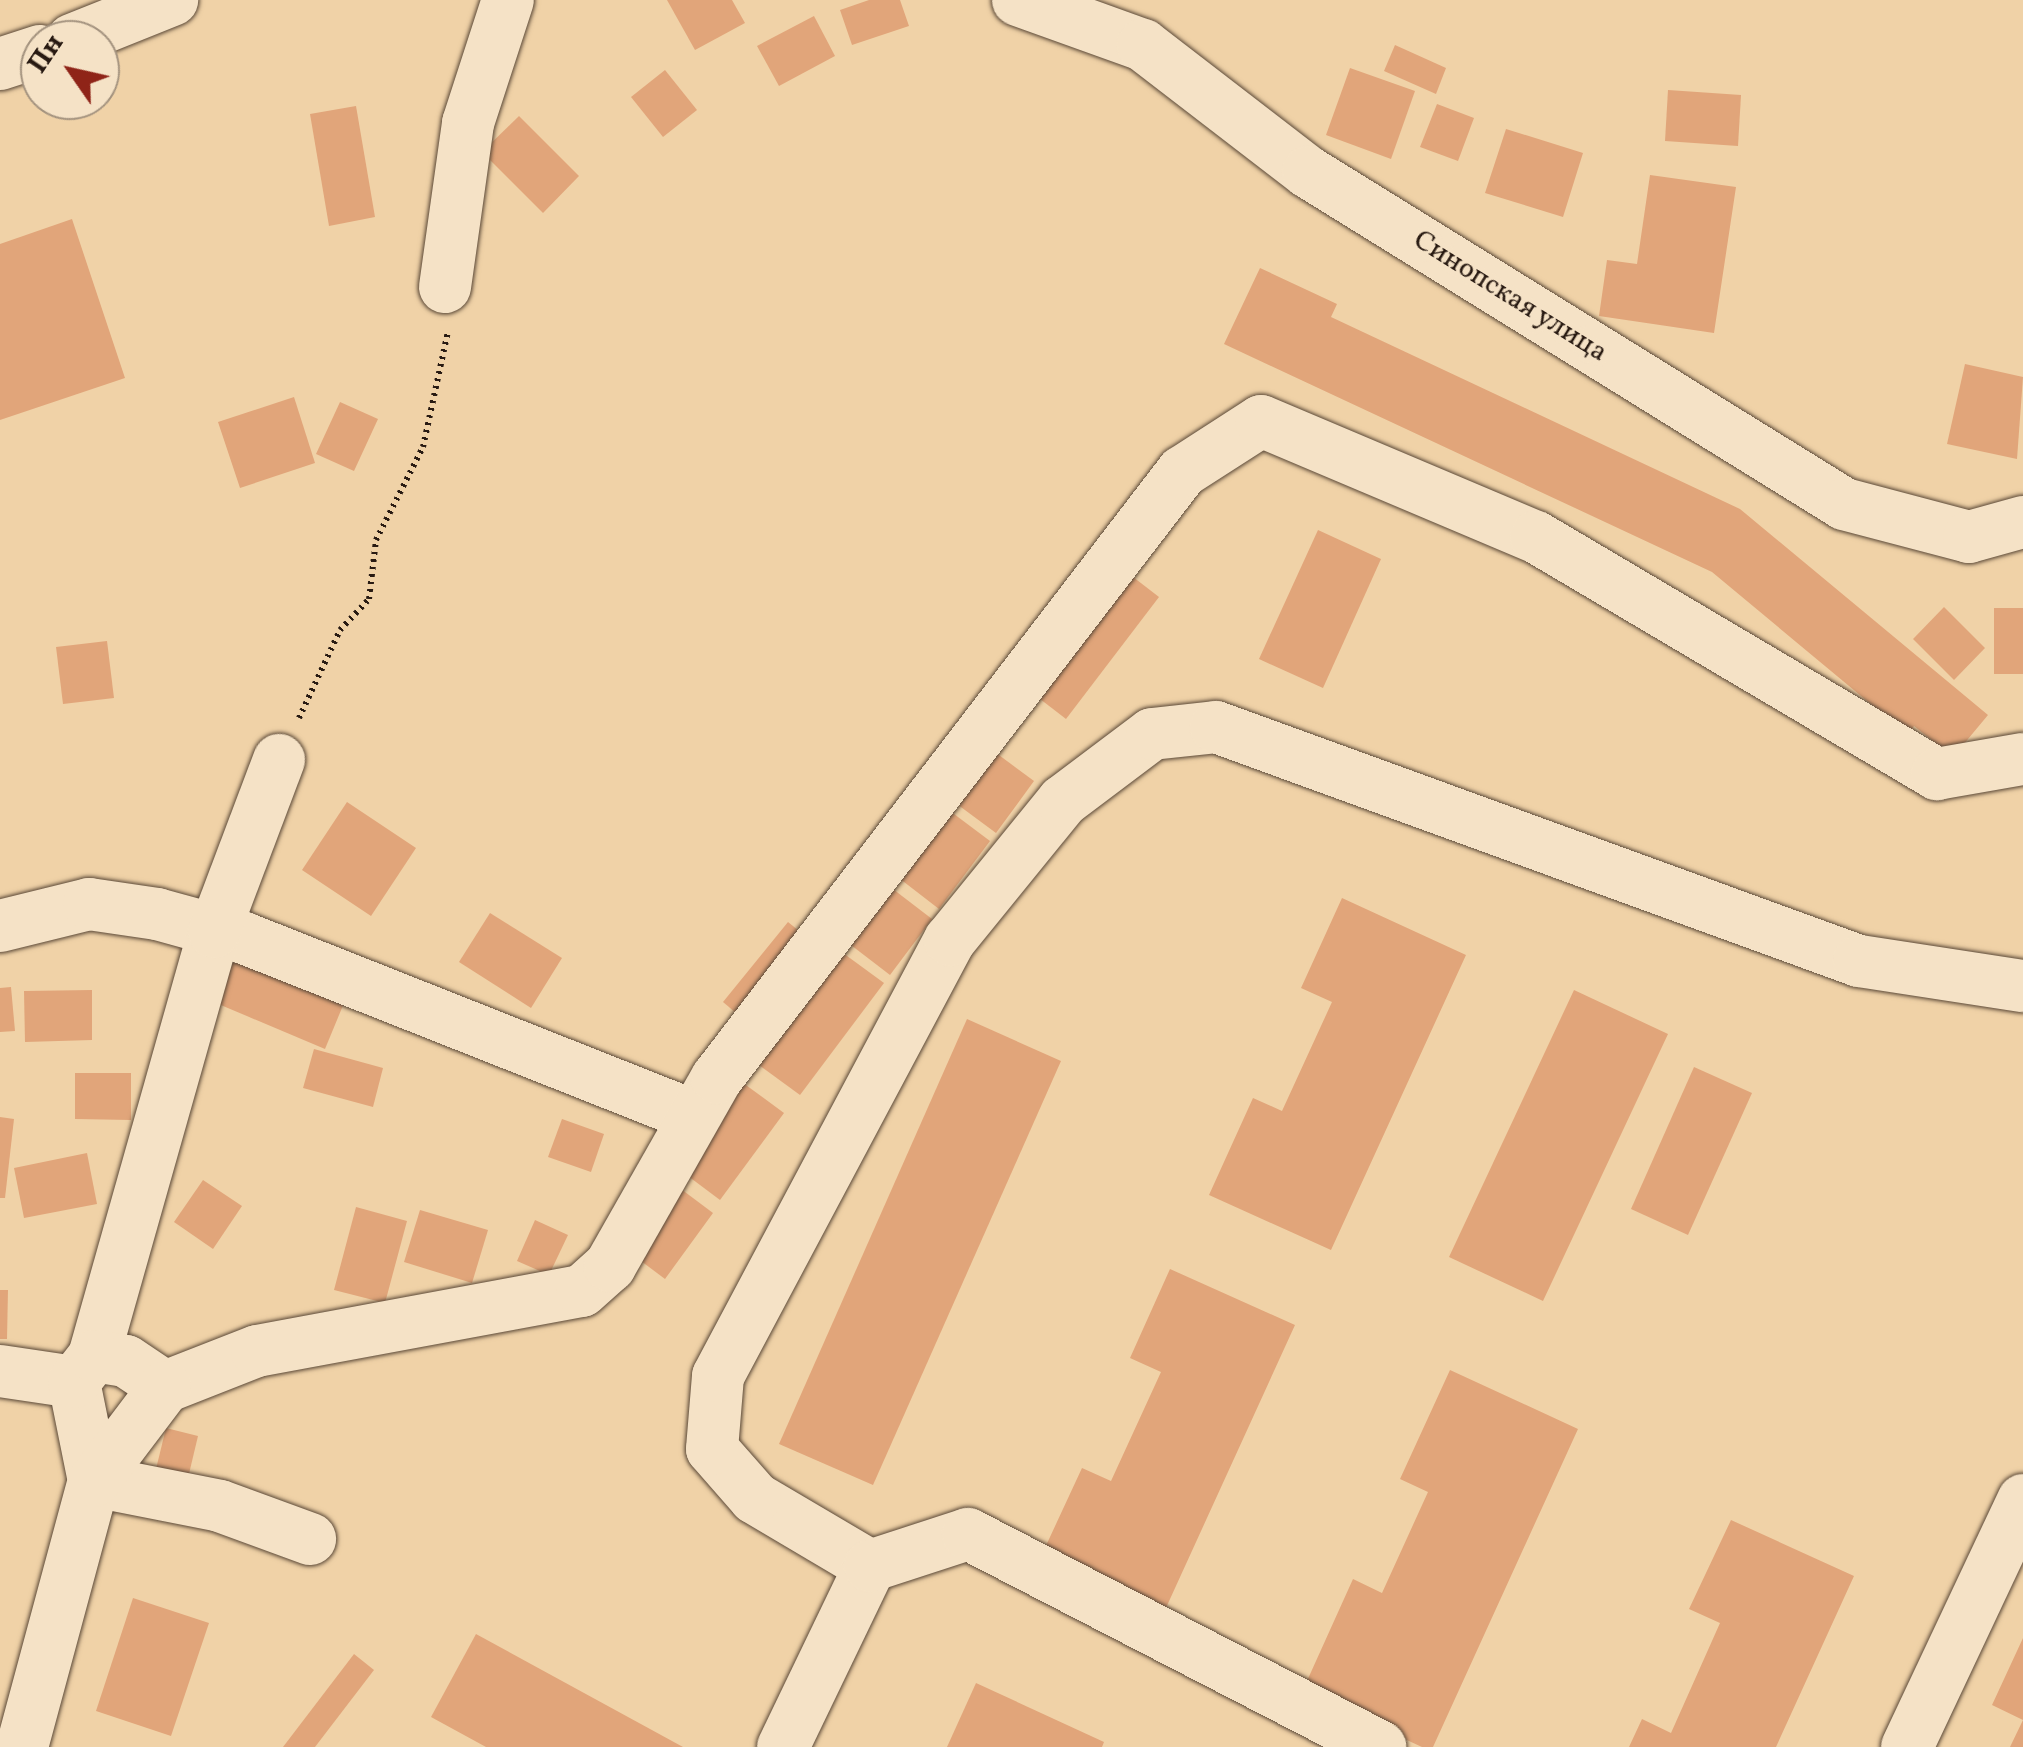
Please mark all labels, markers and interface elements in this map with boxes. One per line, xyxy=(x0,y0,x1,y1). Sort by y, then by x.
north arrow xyxy=(20,20,120,120)
text: Пн xyxy=(19,27,74,81)
street label: Синопская улица xyxy=(1406,224,1614,370)

